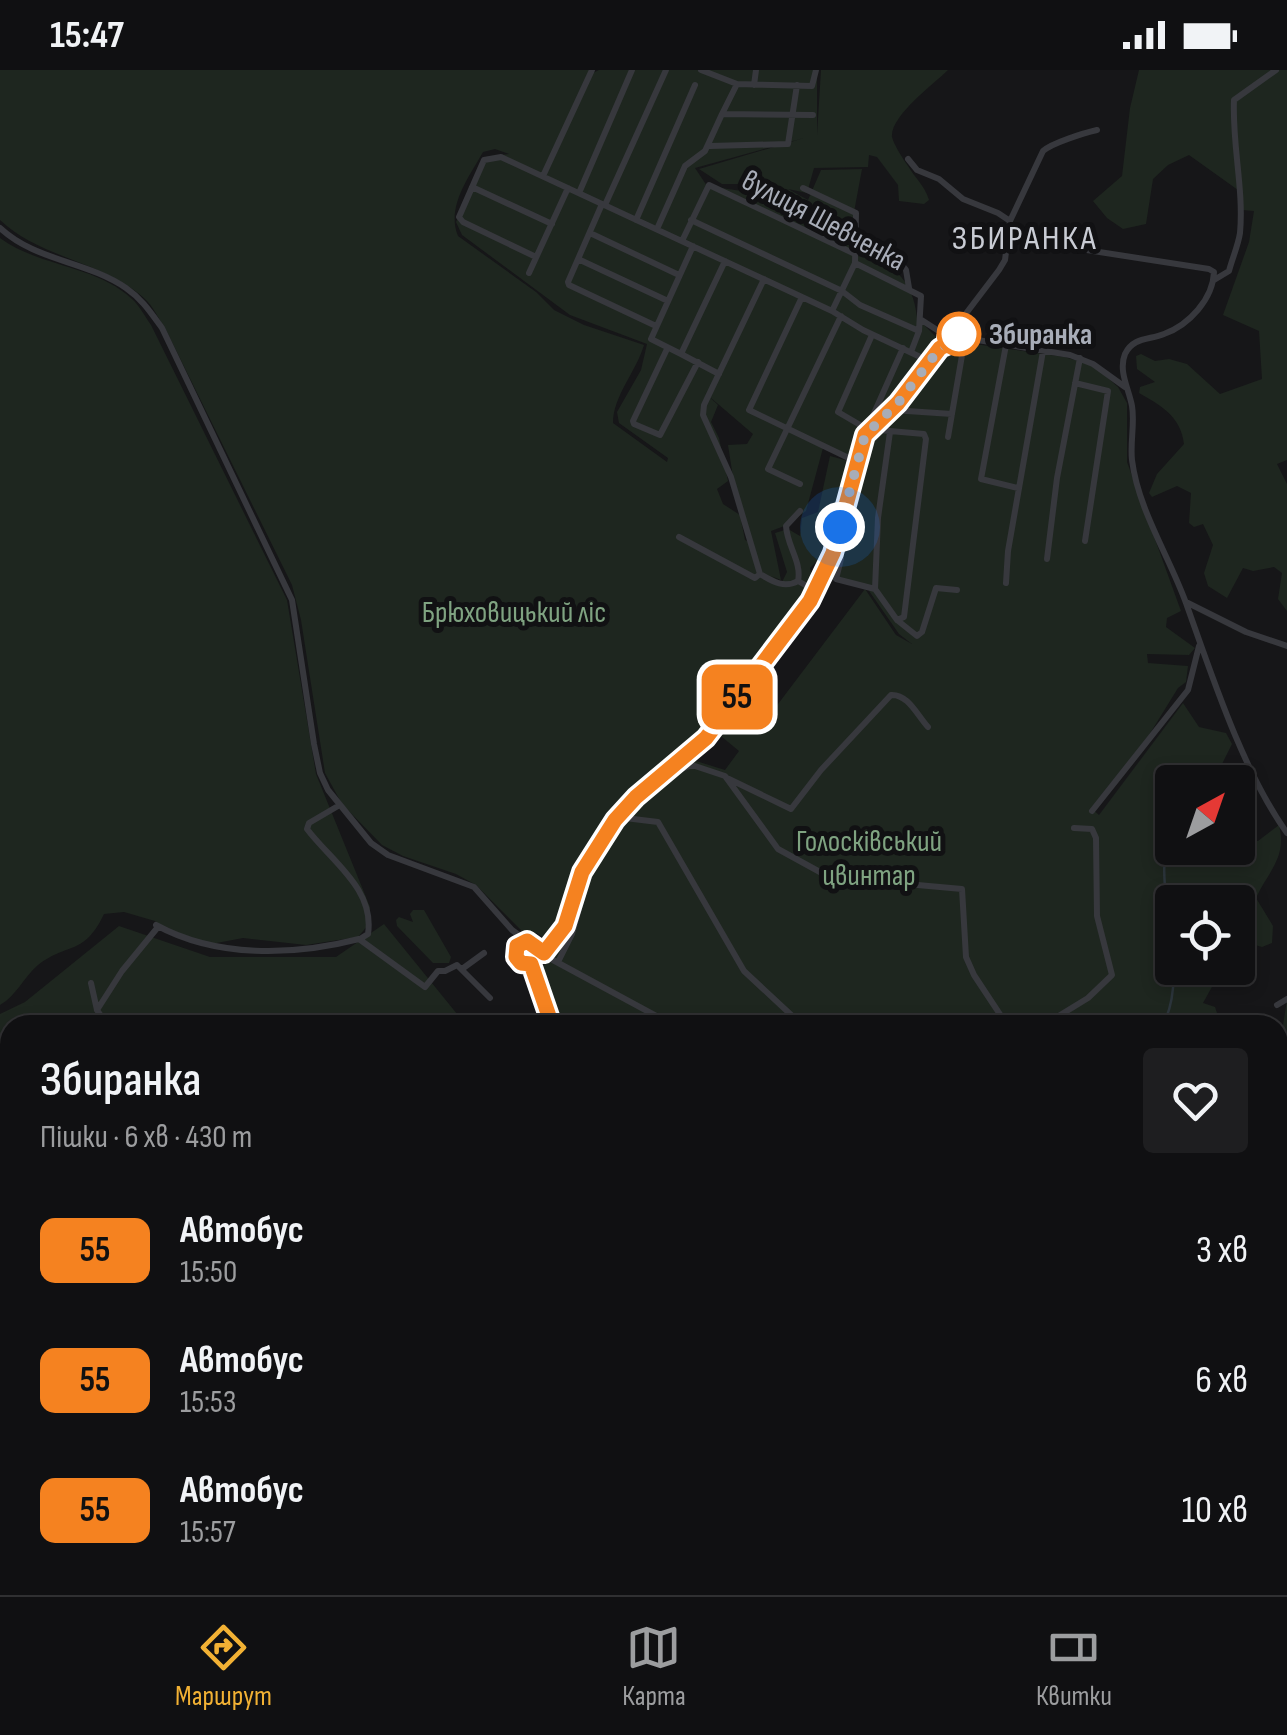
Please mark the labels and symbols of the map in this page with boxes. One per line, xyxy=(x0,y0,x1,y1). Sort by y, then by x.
street label: вулиця Шевченка xyxy=(735,163,912,279)
district label: ЗБИРАНКА xyxy=(952,217,1098,260)
marker: Збиранка xyxy=(938,313,980,355)
place label: Збиранка xyxy=(989,317,1092,353)
your location xyxy=(815,502,865,552)
park label: Брюховицький ліс xyxy=(422,595,606,631)
line badge: 55 xyxy=(692,664,782,730)
north arrow xyxy=(1155,765,1255,865)
park label: Голосківський цвинтар xyxy=(796,824,942,894)

